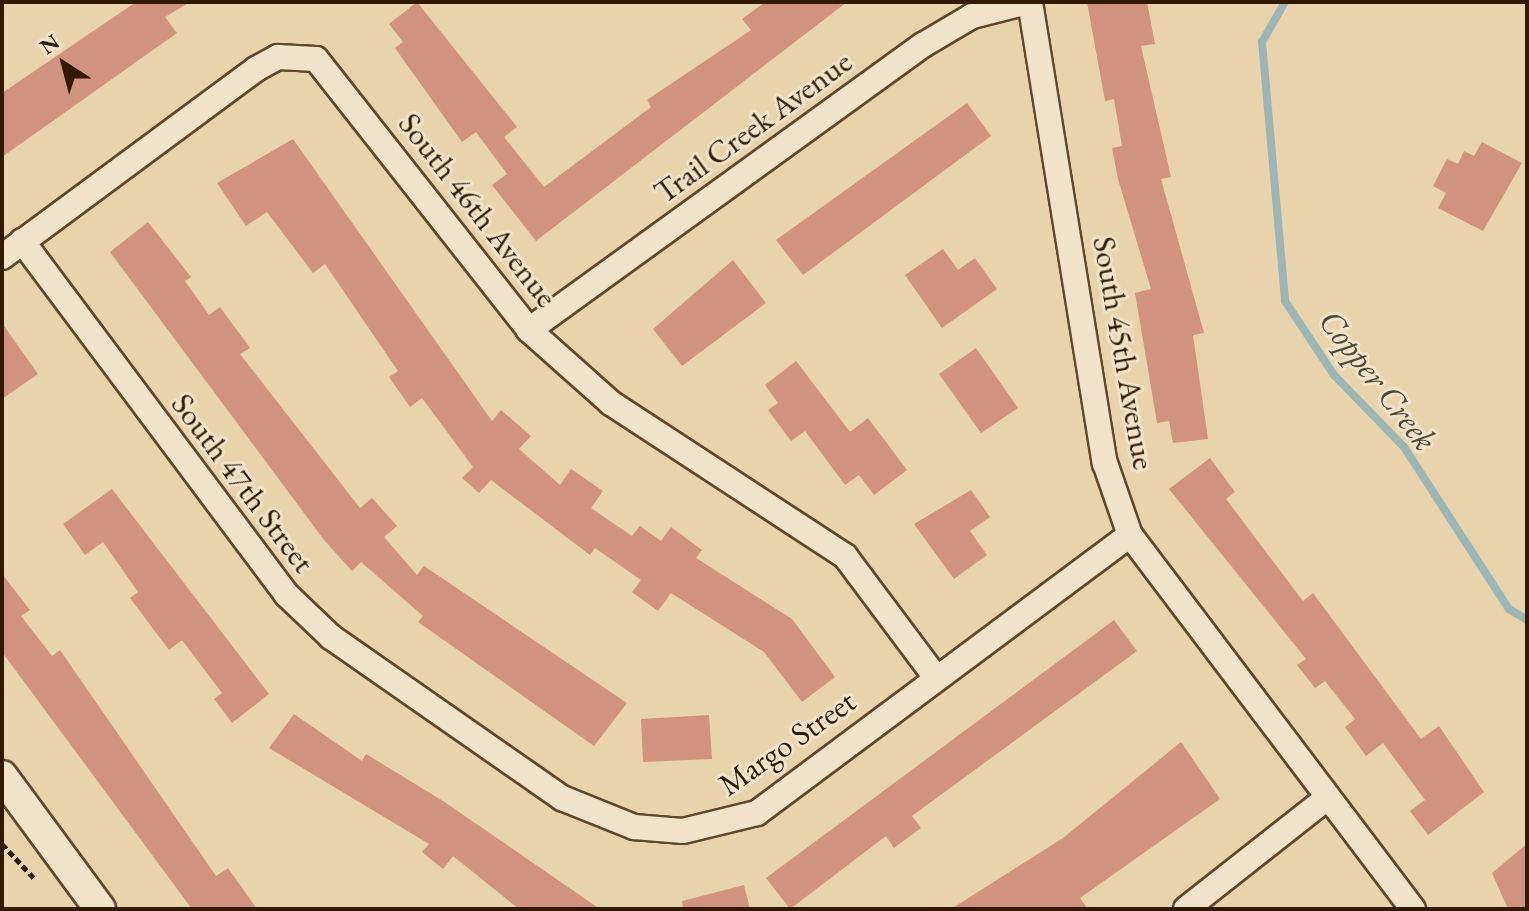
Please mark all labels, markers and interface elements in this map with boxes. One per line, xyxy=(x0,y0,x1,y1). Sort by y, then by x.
north arrow xyxy=(24,24,104,104)
text: N xyxy=(34,27,65,61)
street label: Trail Creek Avenue xyxy=(647,42,859,212)
street label: South 46th Avenue xyxy=(390,105,566,315)
street label: South 45th Avenue xyxy=(1085,233,1163,473)
water label: Copper Creek xyxy=(1310,301,1446,459)
street label: South 47th Street xyxy=(163,386,323,580)
street label: Margo Street xyxy=(711,682,863,804)

